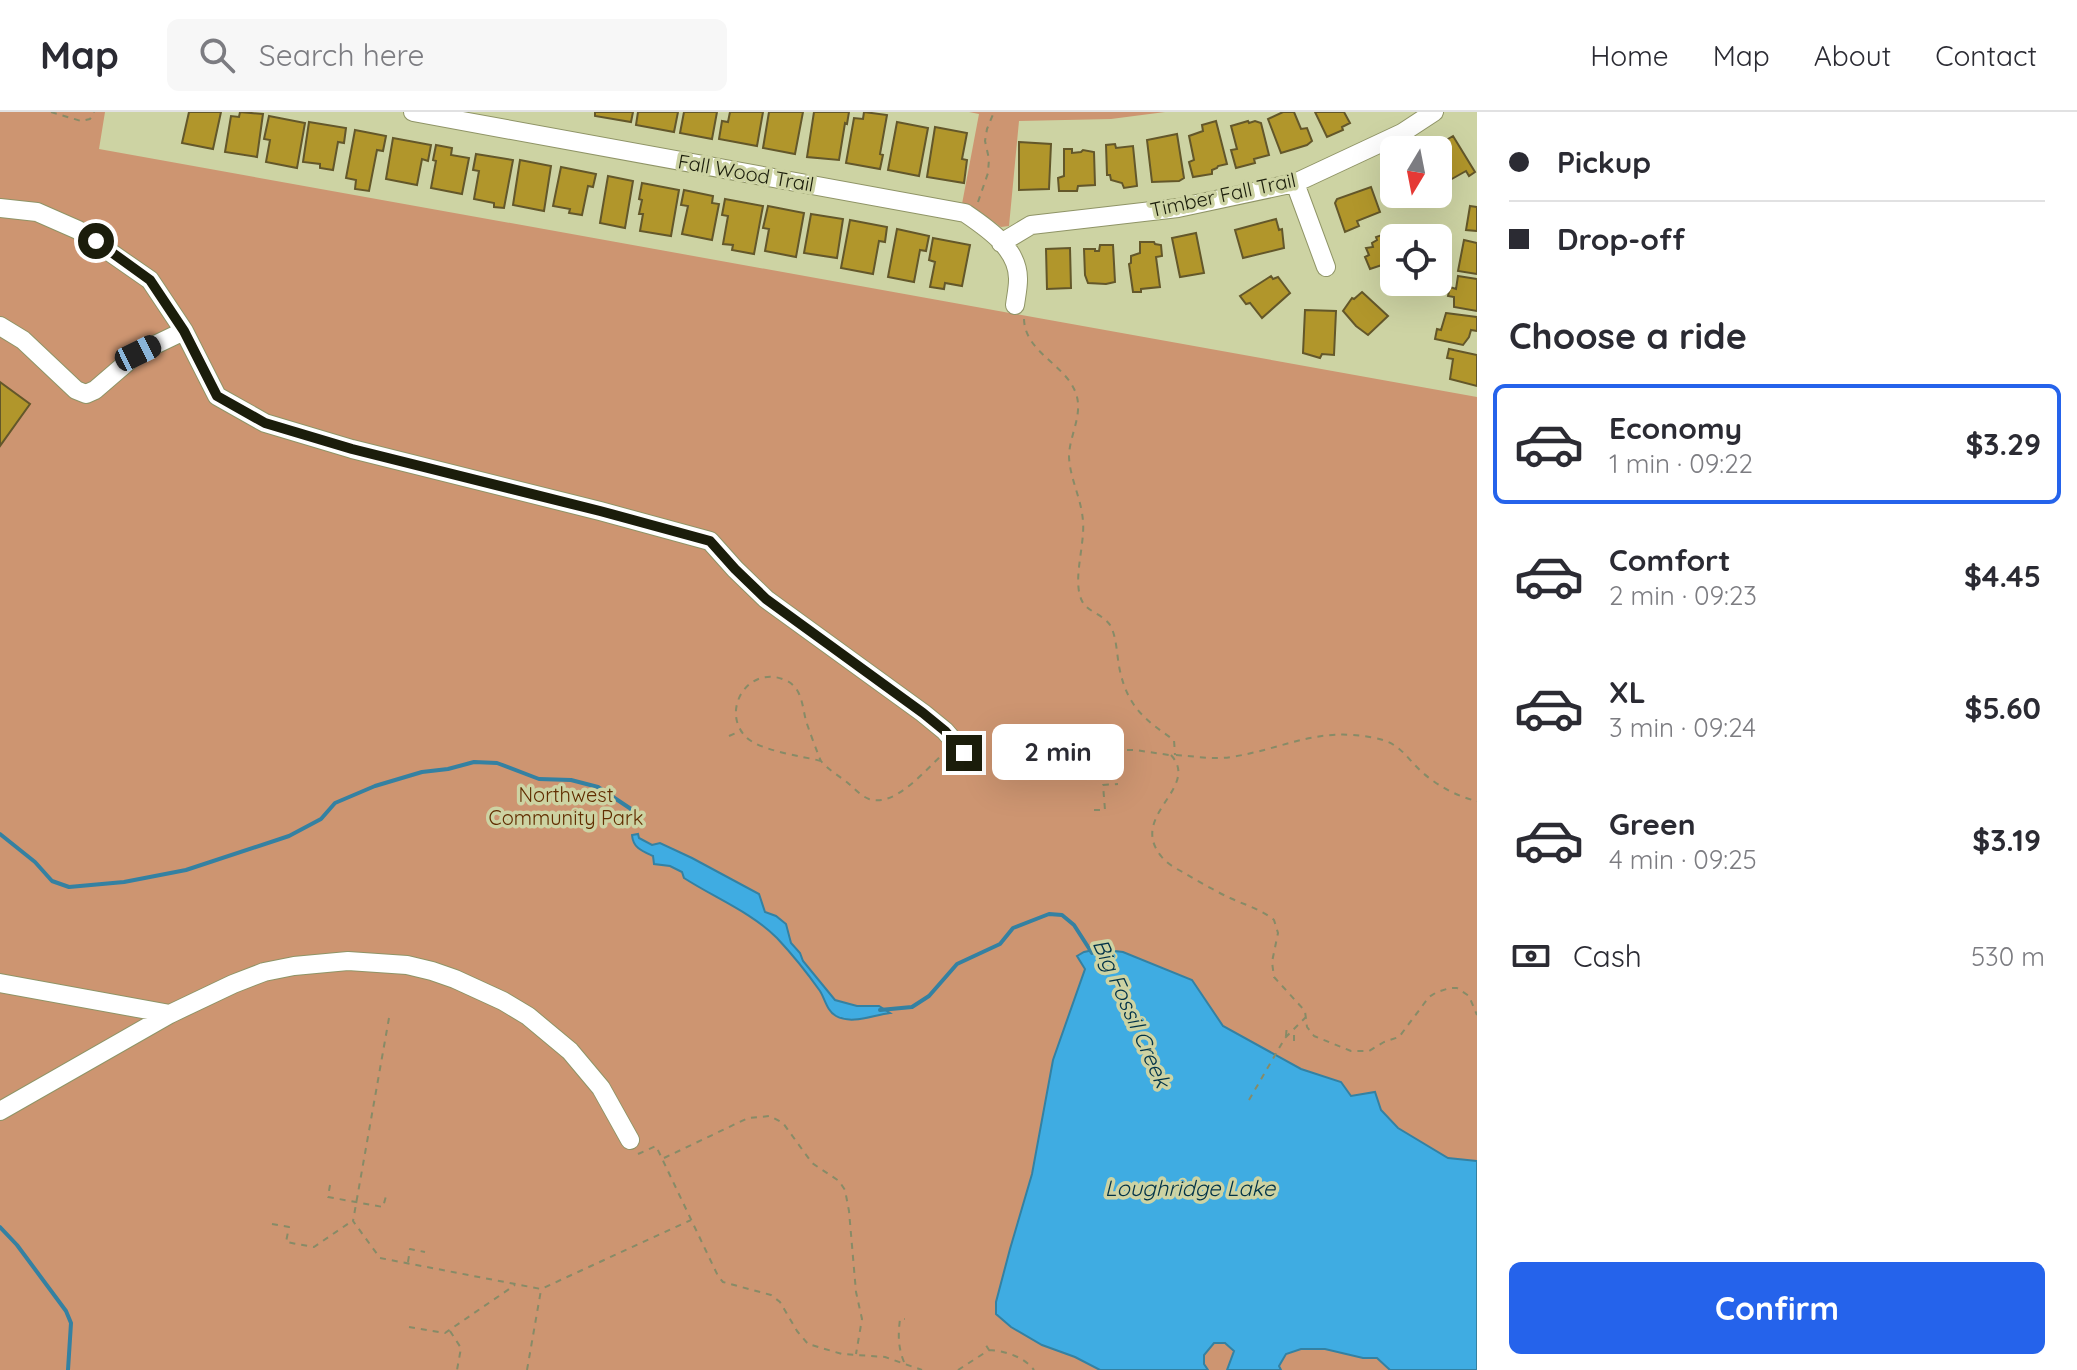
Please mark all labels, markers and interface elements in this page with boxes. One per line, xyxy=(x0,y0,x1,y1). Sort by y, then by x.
search box xyxy=(167,19,727,91)
text: Map xyxy=(40,31,119,79)
icon: search xyxy=(195,33,239,77)
text: Search here xyxy=(259,36,424,74)
text: Home xyxy=(1590,38,1669,73)
text: Map xyxy=(1713,38,1770,73)
text: About xyxy=(1814,38,1891,73)
text: Contact xyxy=(1935,38,2037,73)
north arrow xyxy=(1380,136,1452,208)
map controls xyxy=(1380,136,1452,296)
text: Pickup xyxy=(1557,143,1651,181)
street label: Fall Wood Trail xyxy=(676,148,816,197)
street label: Timber Fall Trail xyxy=(1148,167,1298,222)
text: Drop-off xyxy=(1557,220,1685,258)
route start xyxy=(78,223,114,259)
button: locate xyxy=(1380,224,1452,296)
text: Choose a ride xyxy=(1509,313,1747,358)
car xyxy=(111,332,165,374)
icon: car xyxy=(1513,408,1585,480)
text: Economy xyxy=(1609,409,1742,447)
text: $3.29 xyxy=(1965,425,2041,463)
text: 1 min · 09:22 xyxy=(1609,447,1753,480)
icon: car xyxy=(1513,540,1585,612)
text: Comfort xyxy=(1609,541,1730,579)
text: $4.45 xyxy=(1964,557,2041,595)
text: 2 min · 09:23 xyxy=(1609,579,1757,612)
icon: car xyxy=(1513,672,1585,744)
text: XL xyxy=(1609,673,1646,711)
text: $5.60 xyxy=(1965,689,2041,727)
text: 3 min · 09:24 xyxy=(1609,711,1756,744)
callout: 2 min xyxy=(992,725,1124,781)
route end xyxy=(946,735,982,771)
text: 2 min xyxy=(1024,735,1092,768)
park label: Northwest Community Park xyxy=(489,782,643,830)
icon: car xyxy=(1513,804,1585,876)
text: Green xyxy=(1609,805,1696,843)
text: $3.19 xyxy=(1972,821,2041,859)
text: 4 min · 09:25 xyxy=(1609,843,1757,876)
water label: Big Fossil Creek xyxy=(1087,934,1178,1094)
icon: cash xyxy=(1509,934,1553,978)
text: Cash xyxy=(1573,937,1642,975)
text: 530 m xyxy=(1971,940,2045,973)
water label: Loughridge Lake xyxy=(1105,1174,1277,1202)
button: Confirm xyxy=(1509,1262,2045,1354)

